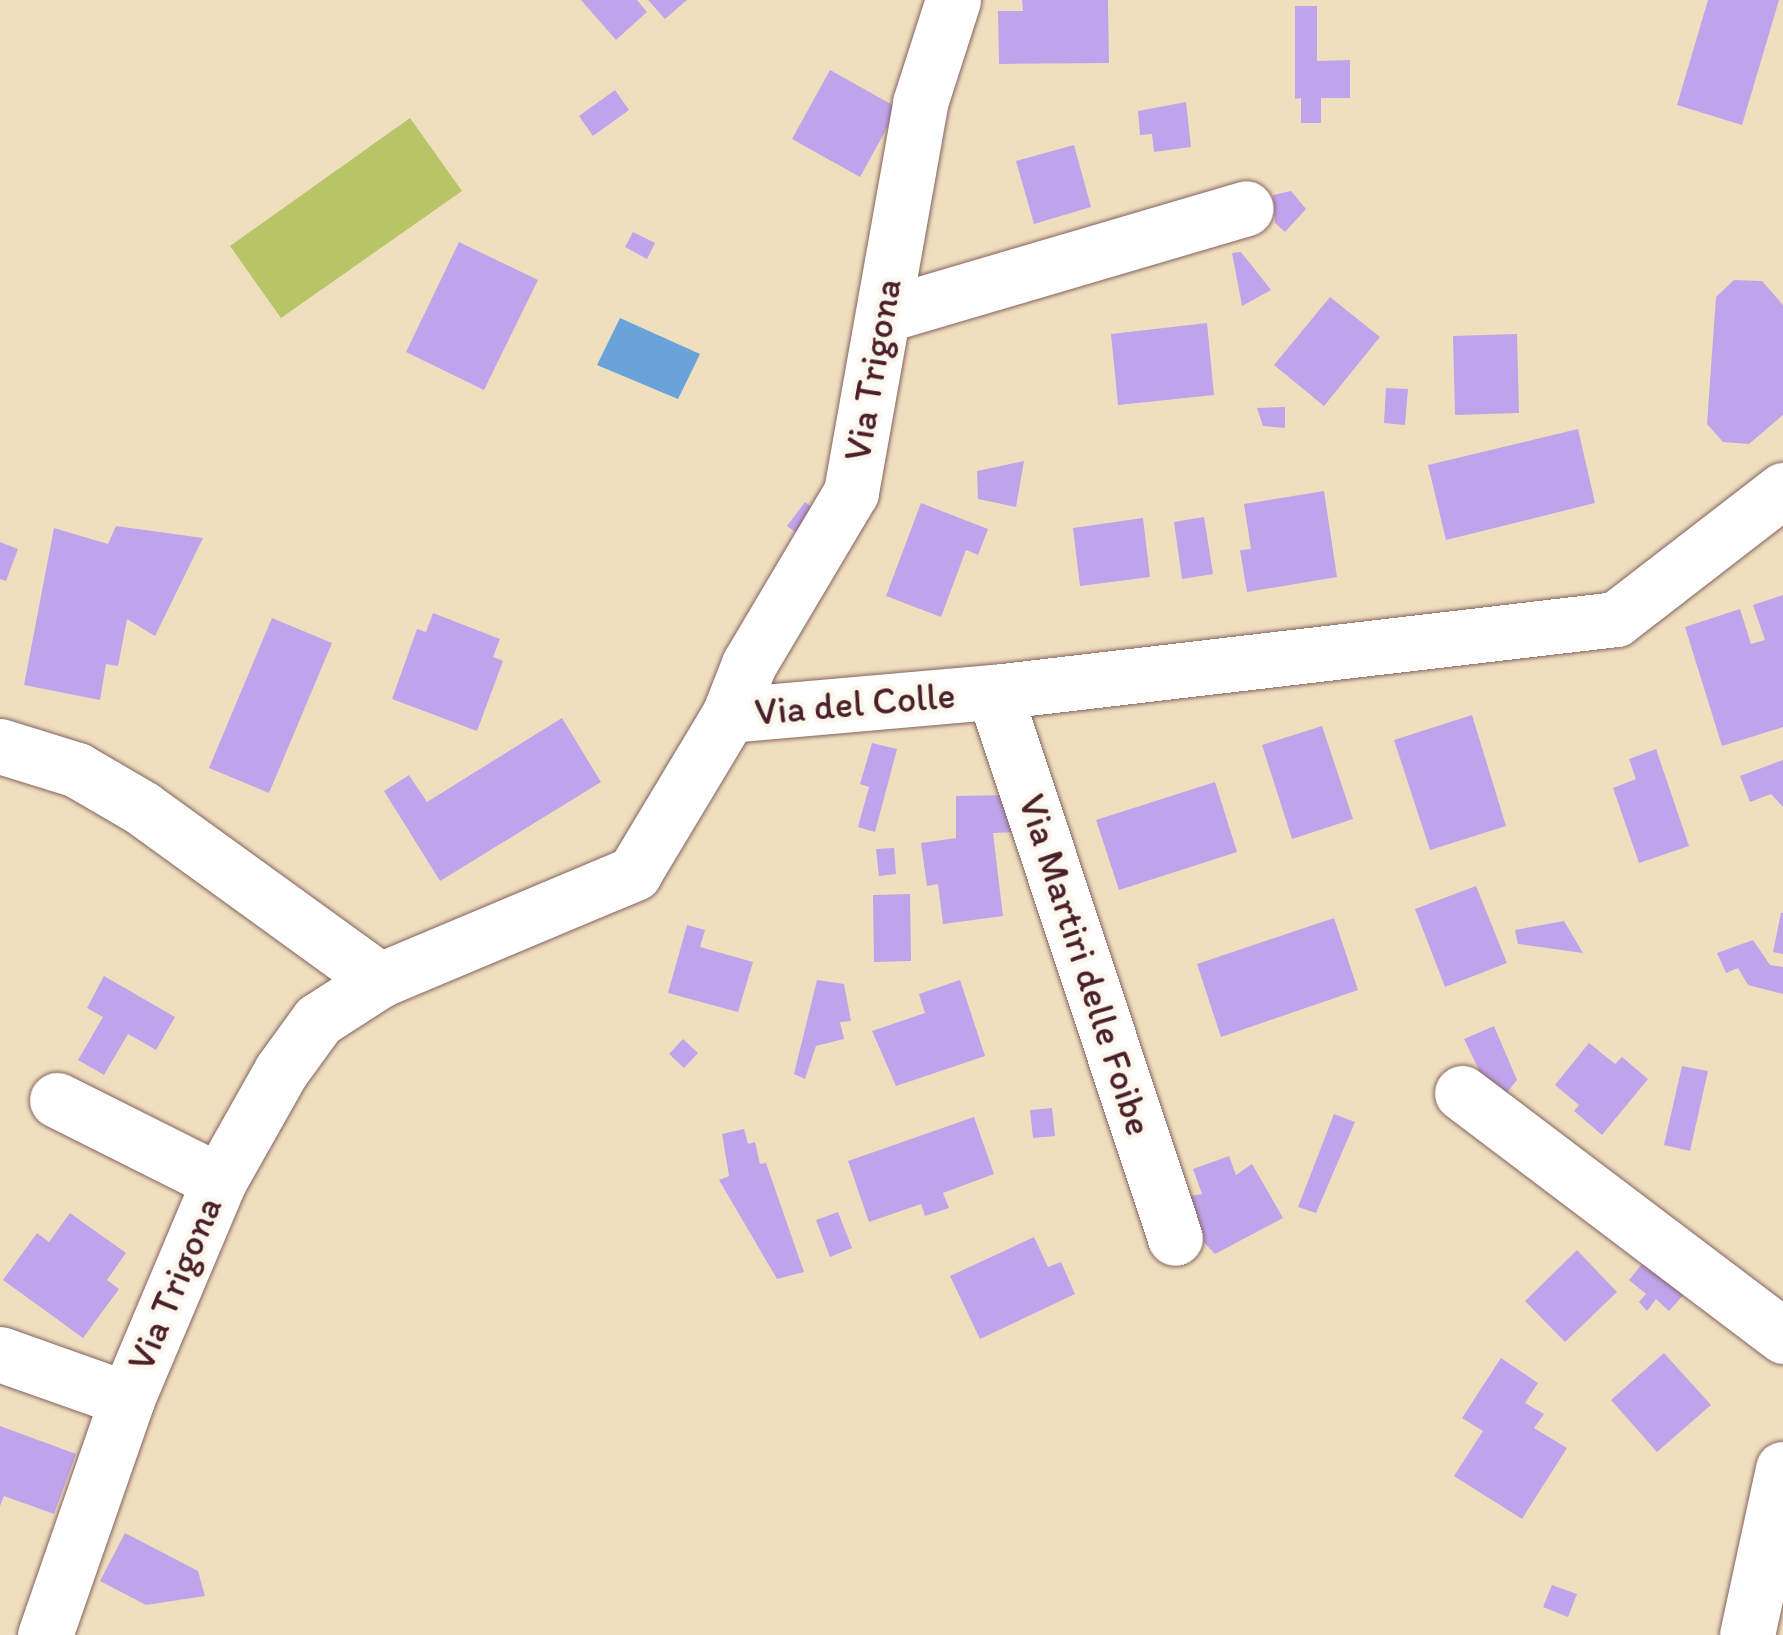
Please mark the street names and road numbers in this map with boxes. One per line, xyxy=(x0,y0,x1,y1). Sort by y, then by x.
street label: Via Trigona xyxy=(835,276,911,464)
street label: Via del Colle xyxy=(753,673,957,735)
street label: Via Martiri delle Foibe xyxy=(1009,790,1161,1140)
street label: Via Trigona xyxy=(118,1191,232,1377)

